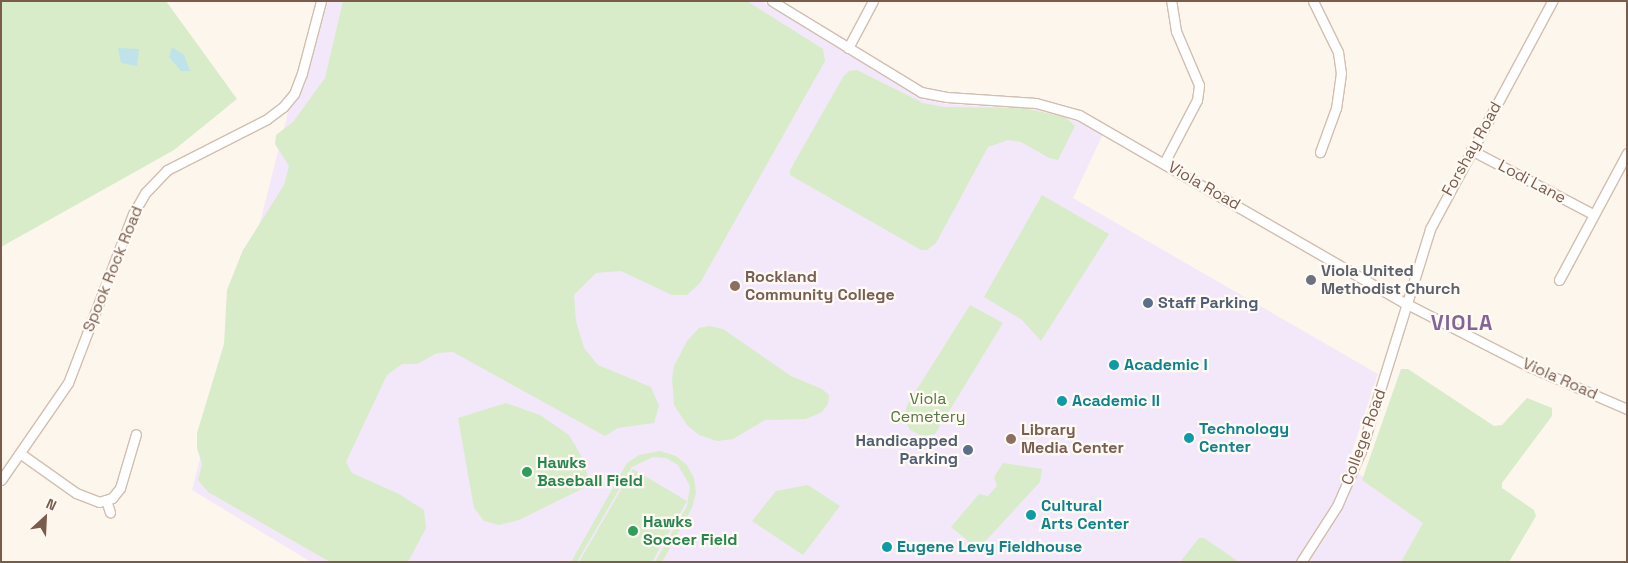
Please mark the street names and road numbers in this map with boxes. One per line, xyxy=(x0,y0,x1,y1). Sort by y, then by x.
street label: Forshay Road xyxy=(1438,99,1506,199)
street label: Lodi Lane xyxy=(1495,156,1569,208)
street label: Viola Road xyxy=(1164,158,1244,214)
street label: Spook Rock Road xyxy=(79,203,147,335)
street label: Viola Road xyxy=(1519,354,1601,404)
street label: College Road xyxy=(1338,386,1390,488)

